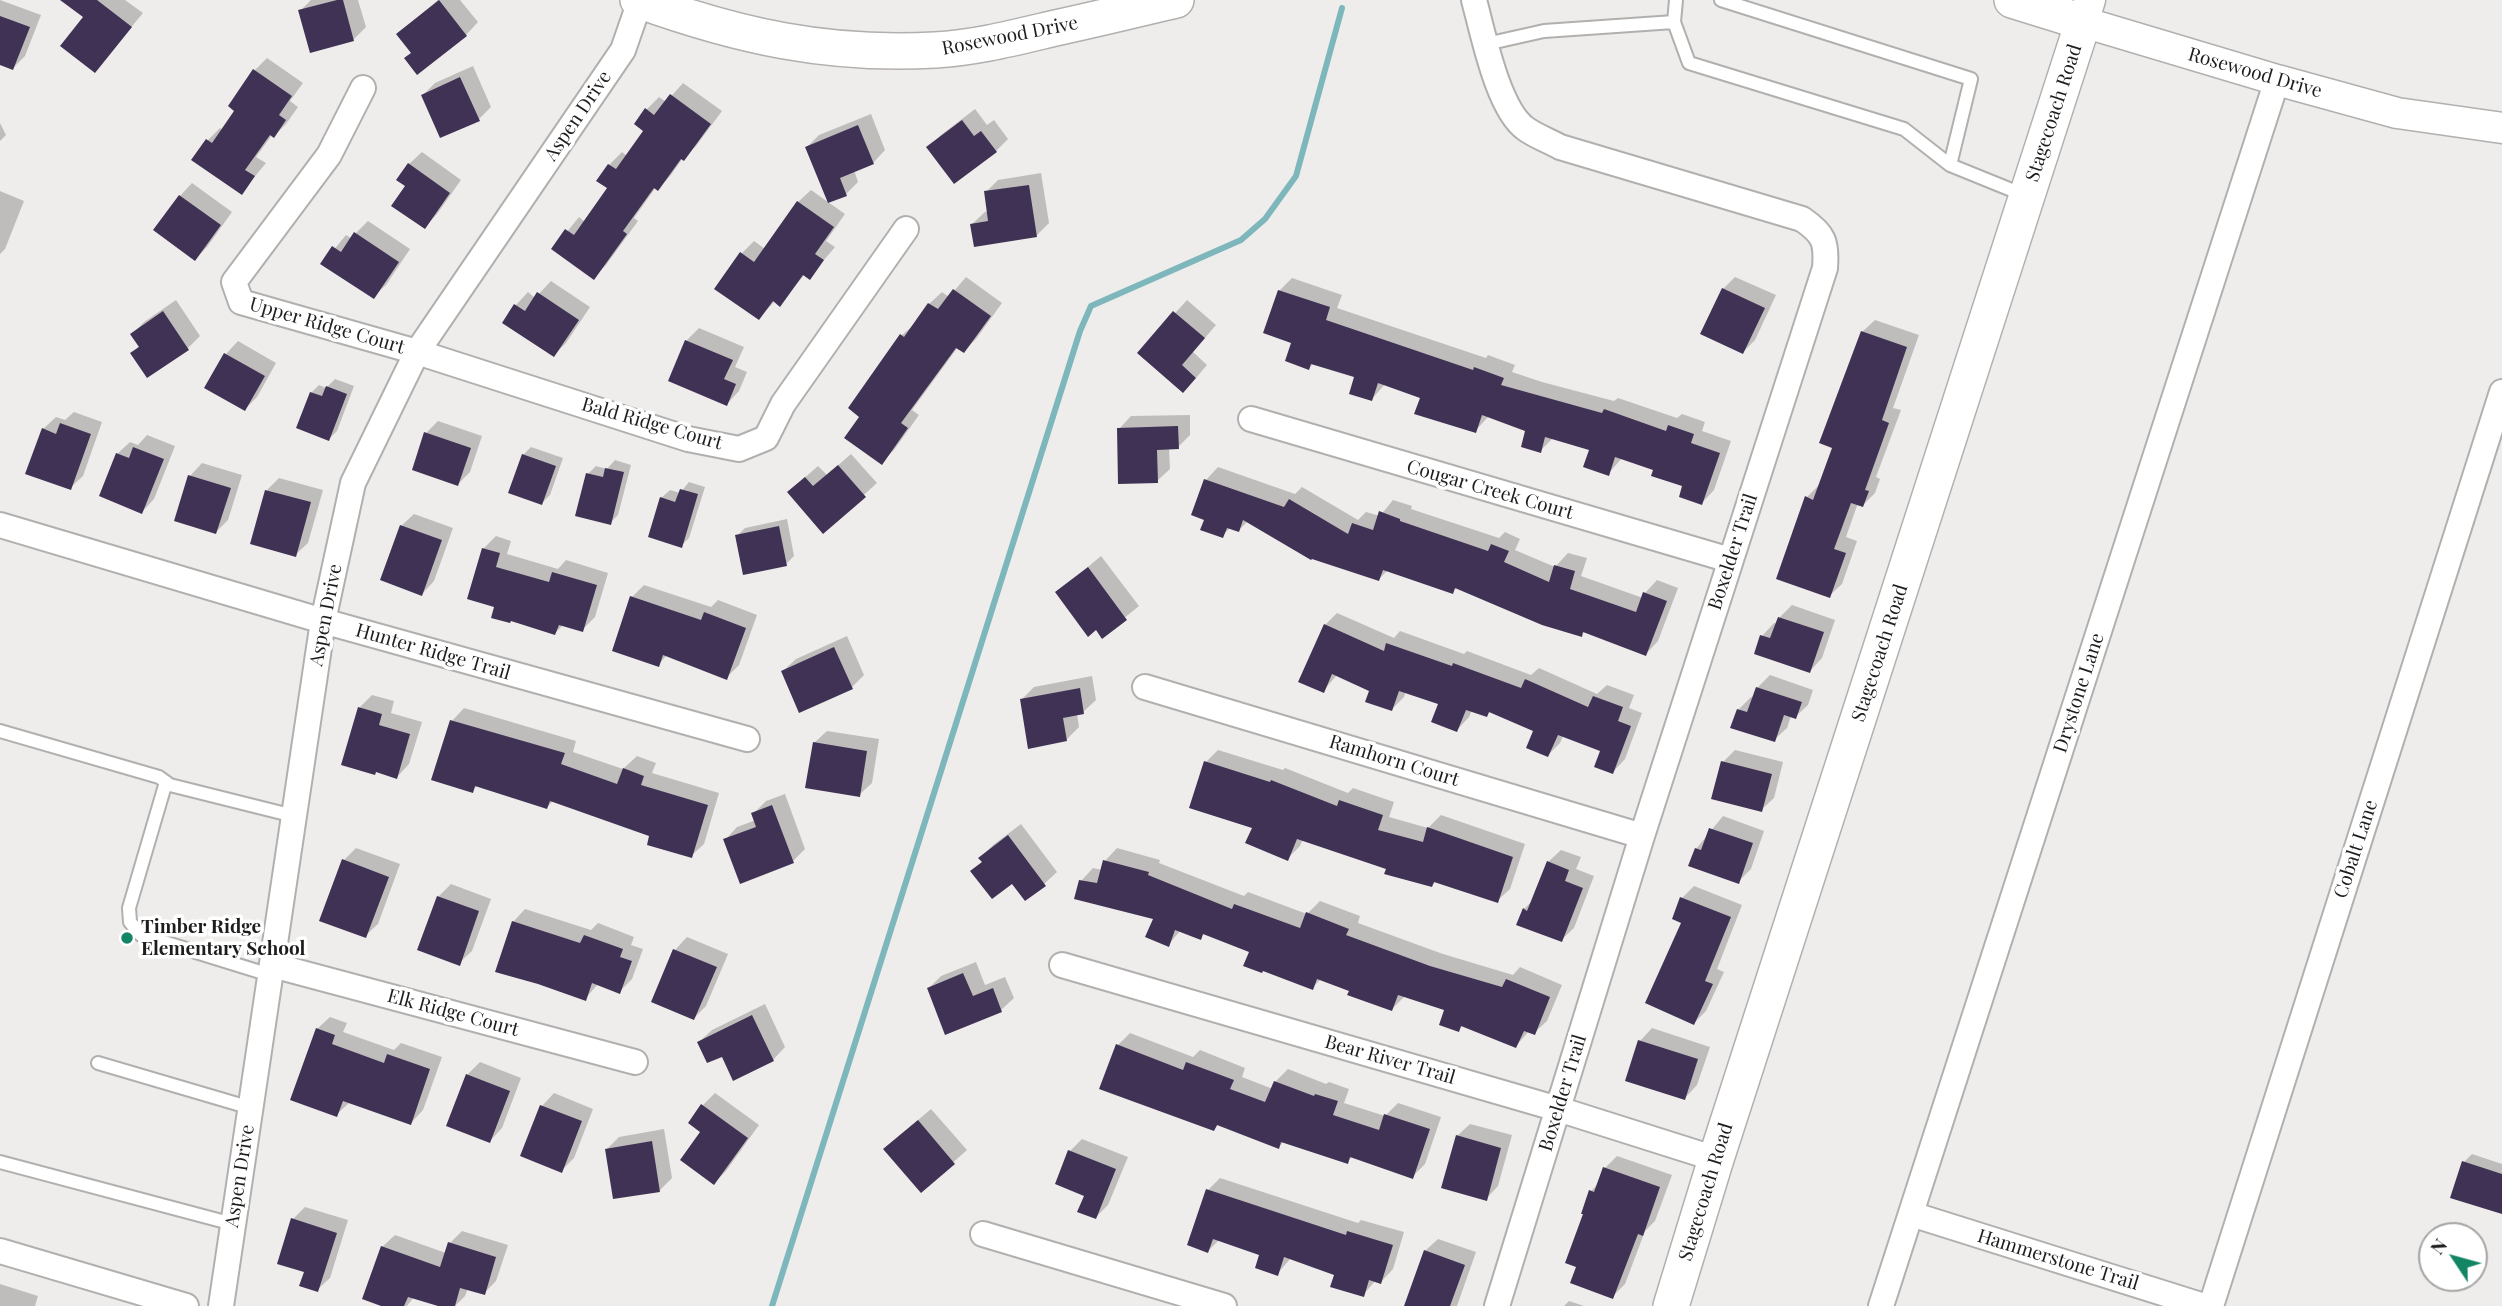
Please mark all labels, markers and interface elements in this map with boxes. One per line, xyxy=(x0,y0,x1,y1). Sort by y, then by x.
street label: Rosewood Drive xyxy=(940,12,1080,60)
street label: Stagecoach Road xyxy=(2021,41,2087,185)
street label: Rosewood Drive xyxy=(2185,43,2325,103)
street label: Aspen Drive xyxy=(540,67,616,165)
street label: Upper Ridge Court xyxy=(247,293,407,359)
street label: Bald Ridge Court xyxy=(579,393,725,455)
street label: Cougar Creek Court xyxy=(1404,455,1576,525)
street label: Boxelder Trail xyxy=(1703,491,1763,613)
street label: Aspen Drive xyxy=(305,562,347,668)
street label: Stagecoach Road xyxy=(1847,581,1913,725)
street label: Hunter Ridge Trail xyxy=(353,619,513,685)
street label: Drystone Lane xyxy=(2049,630,2109,756)
street label: Ramhorn Court xyxy=(1326,730,1462,792)
street label: Cobalt Lane xyxy=(2329,797,2383,901)
place label: Timber Ridge Elementary School xyxy=(141,916,306,960)
marker: Timber Ridge Elementary School xyxy=(119,930,135,946)
street label: Elk Ridge Court xyxy=(385,985,521,1041)
street label: Bear River Trail xyxy=(1322,1030,1458,1090)
street label: Boxelder Trail xyxy=(1534,1032,1592,1154)
street label: Stagecoach Road xyxy=(1674,1120,1738,1264)
street label: Aspen Drive xyxy=(221,1123,259,1229)
north arrow xyxy=(2418,1222,2488,1292)
street label: Hammerstone Trail xyxy=(1975,1225,2141,1295)
text: N xyxy=(2423,1233,2452,1259)

